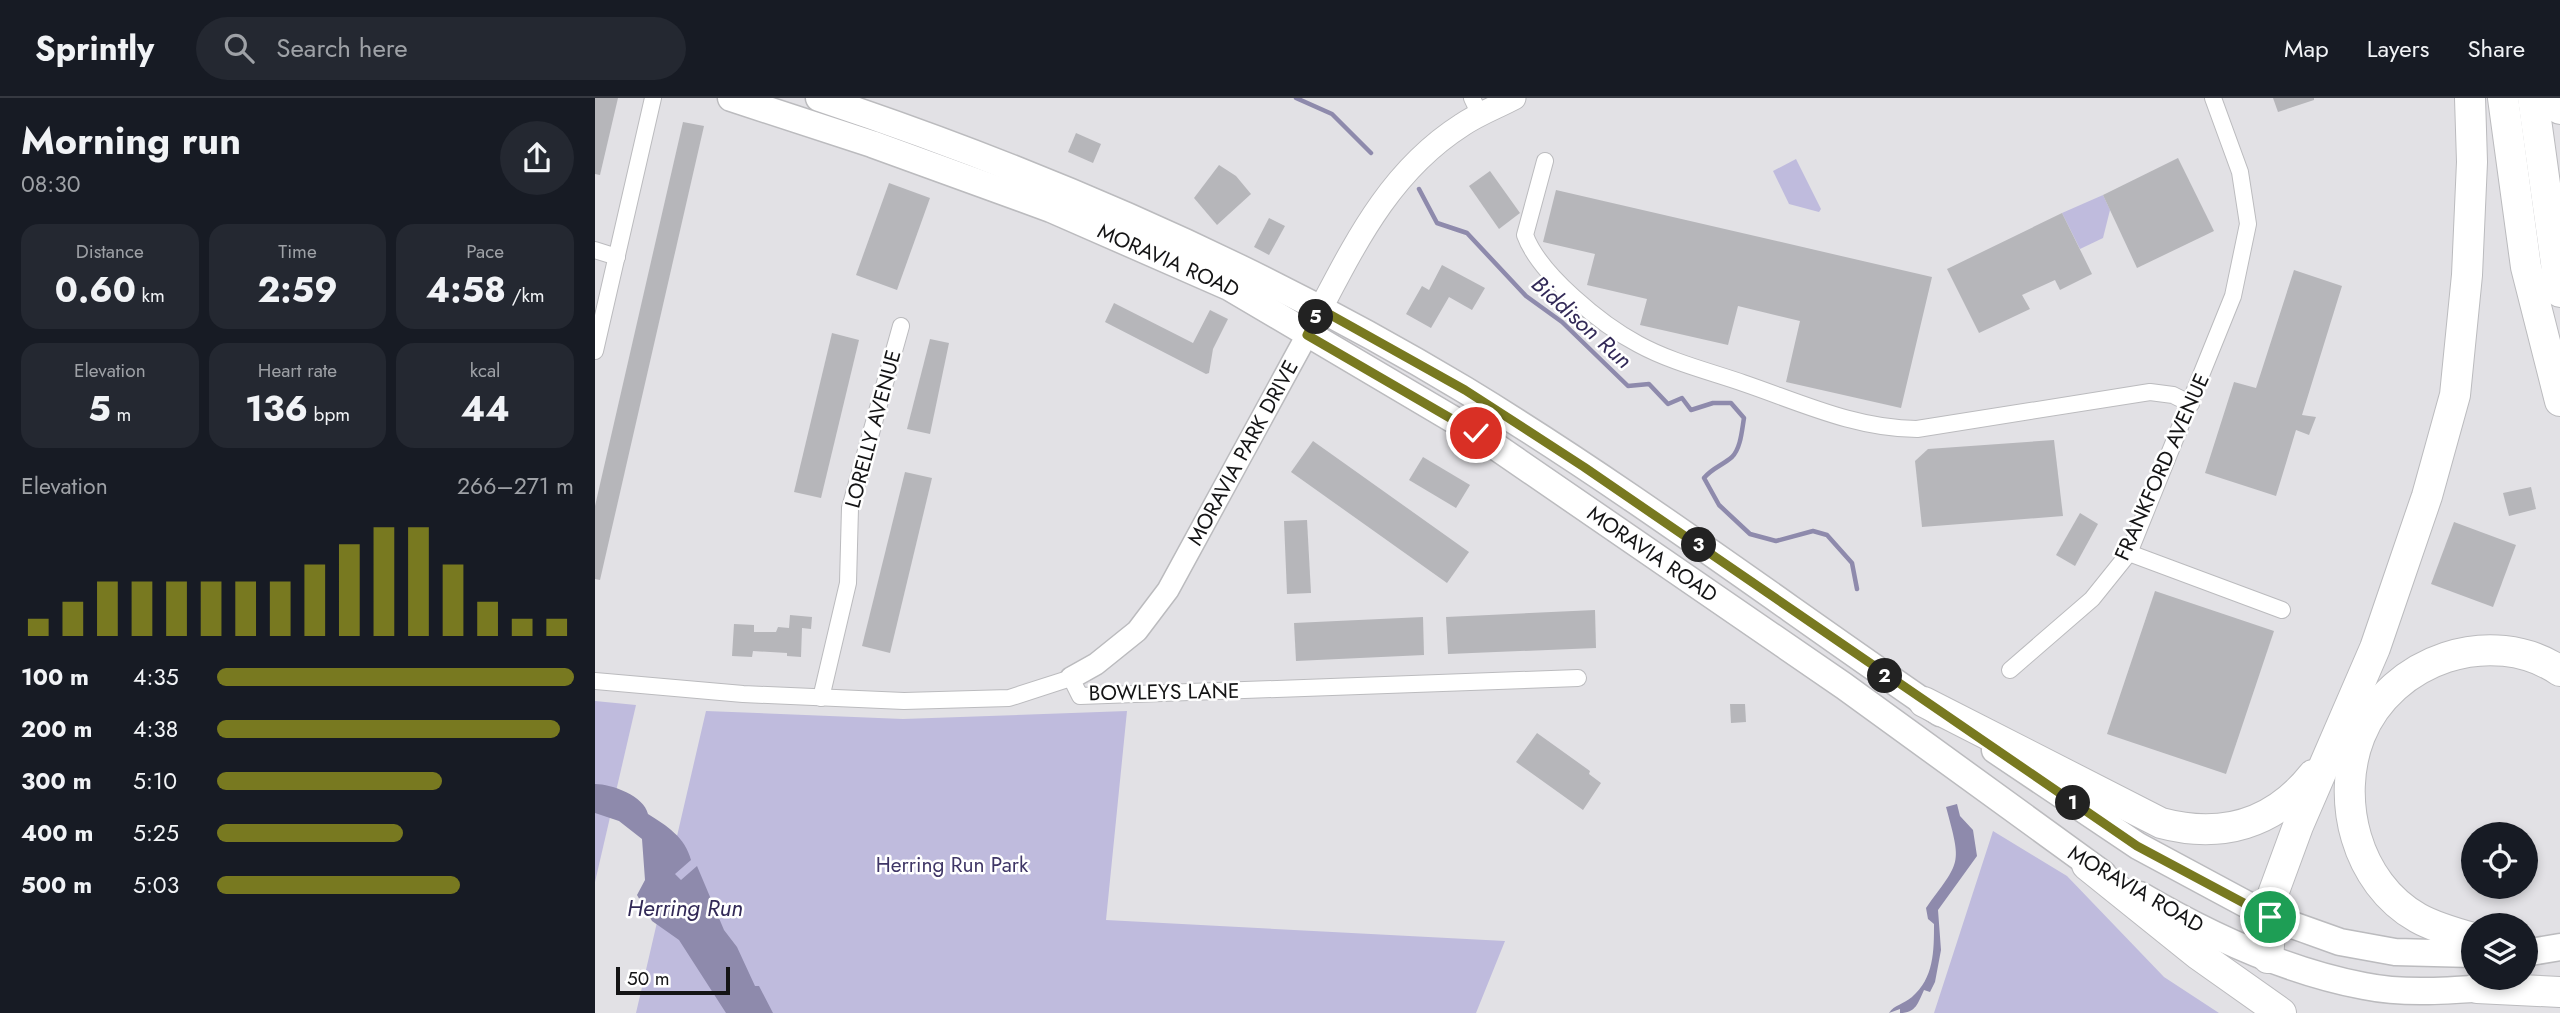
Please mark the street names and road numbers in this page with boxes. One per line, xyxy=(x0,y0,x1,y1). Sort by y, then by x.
street label: MORAVIA ROAD xyxy=(1093,216,1245,305)
street label: LORELLY AVENUE xyxy=(837,347,909,511)
street label: MORAVIA PARK DRIVE xyxy=(1180,355,1305,551)
street label: FRANKFORD AVENUE xyxy=(2107,369,2217,565)
street label: MORAVIA ROAD xyxy=(1581,499,1724,610)
street label: BOWLEYS LANE xyxy=(1088,676,1240,708)
street label: MORAVIA ROAD xyxy=(2063,838,2209,940)

